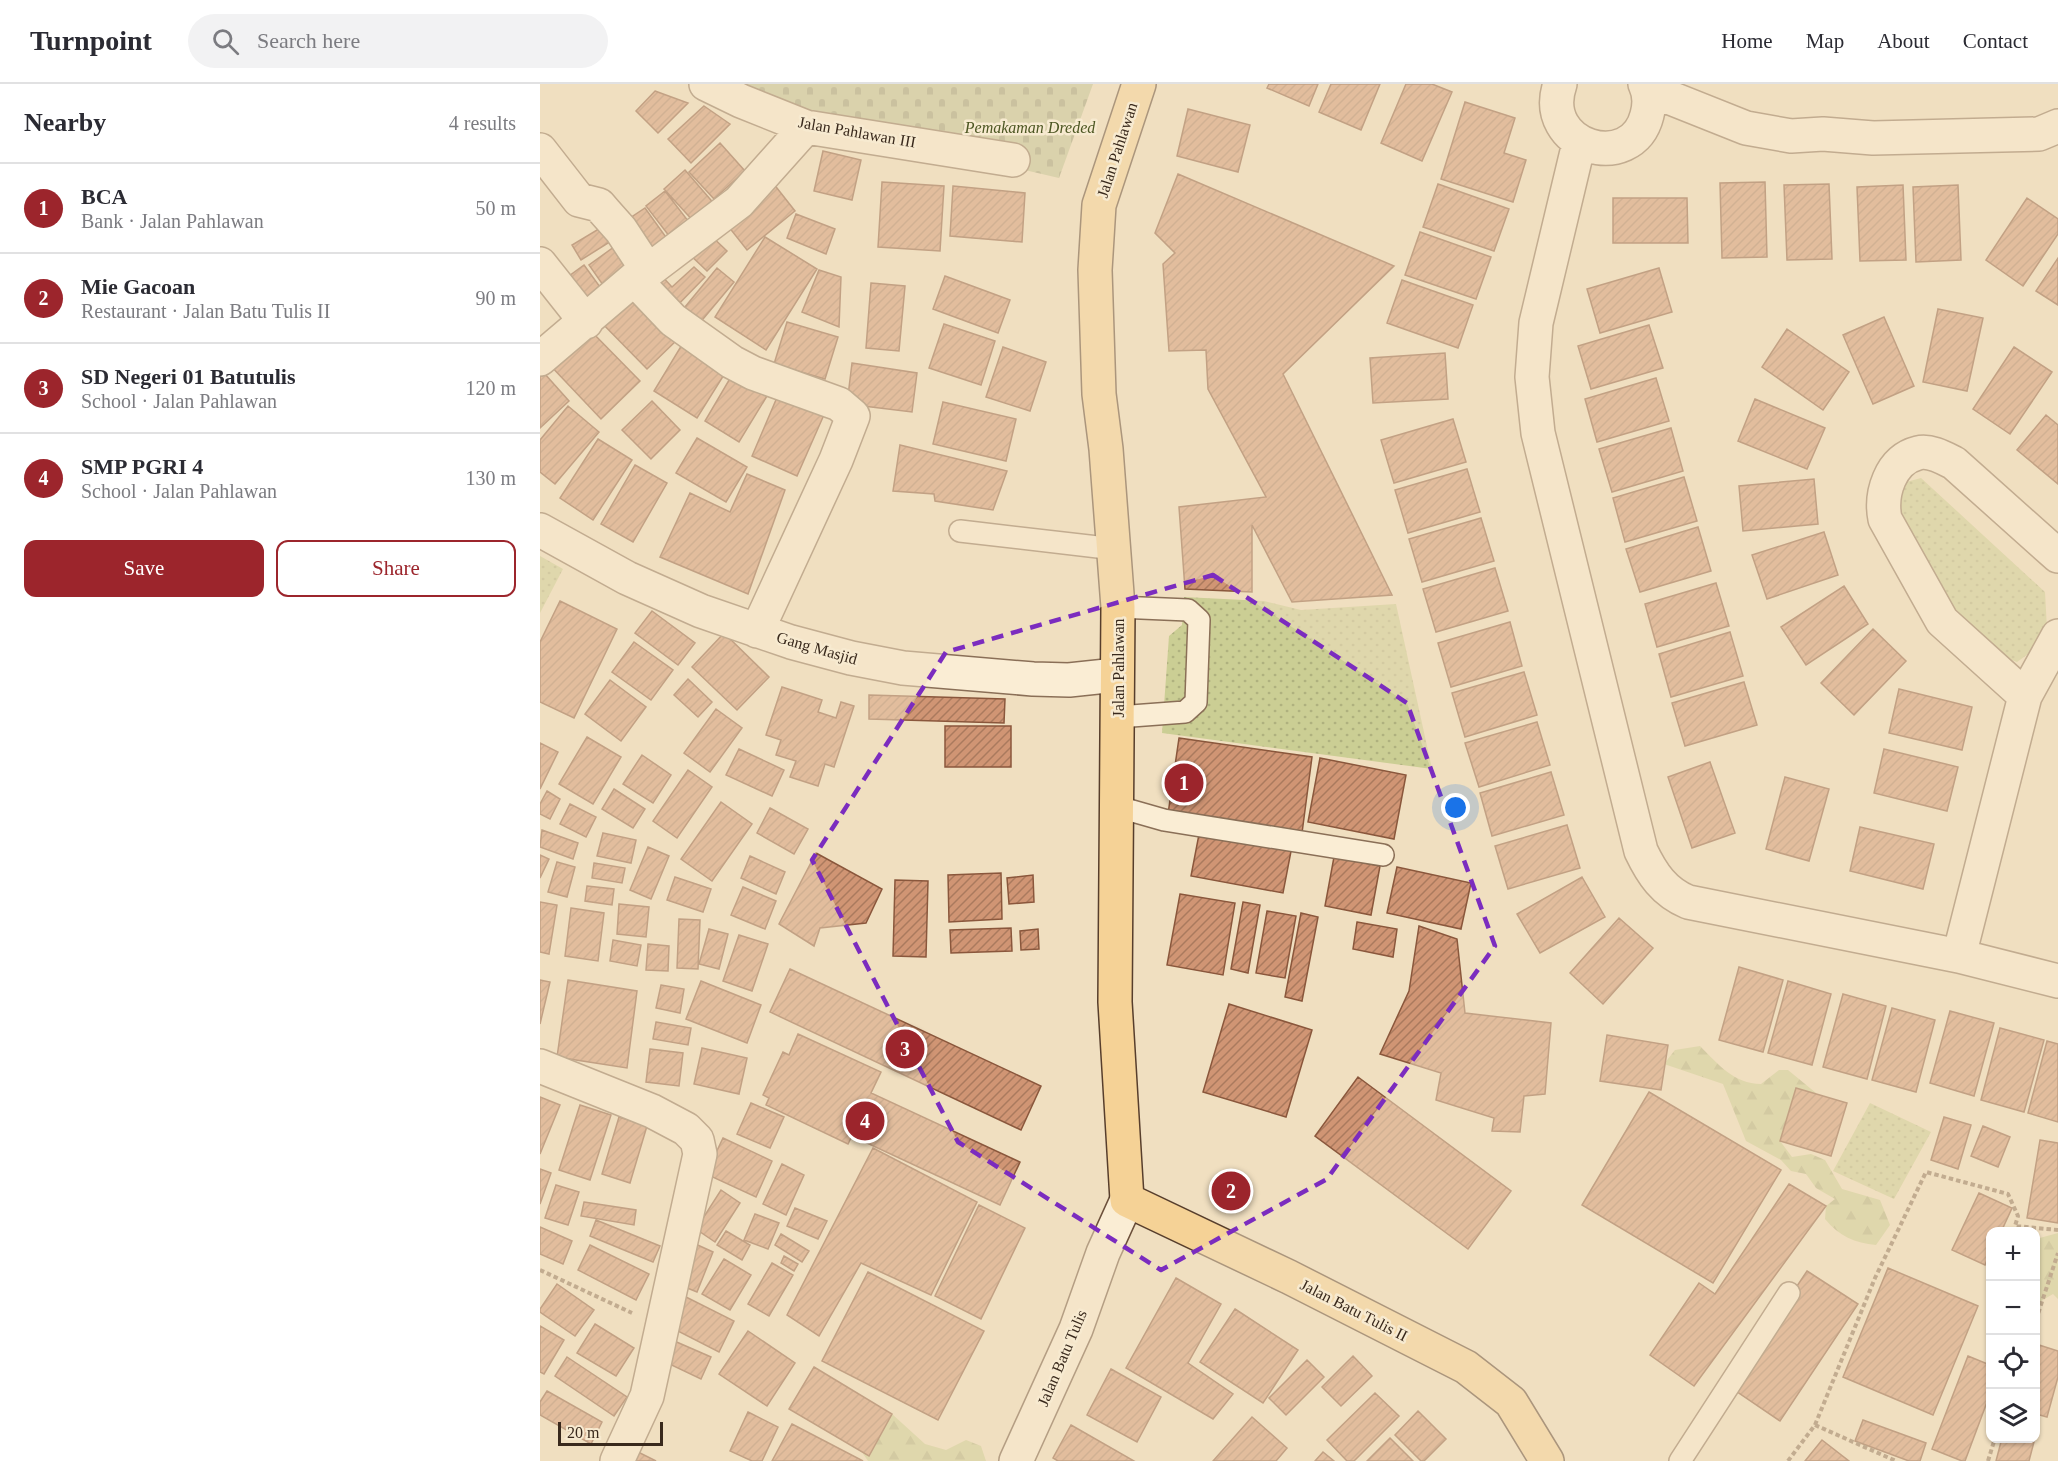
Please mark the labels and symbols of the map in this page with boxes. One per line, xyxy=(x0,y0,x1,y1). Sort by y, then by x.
street label: Jalan Pahlawan xyxy=(1094,100,1140,200)
street label: Jalan Pahlawan III xyxy=(797,113,917,151)
park label: Pemakaman Dreded xyxy=(964,119,1096,136)
street label: Jalan Pahlawan xyxy=(1110,618,1127,718)
street label: Gang Masjid xyxy=(774,628,859,669)
pin: 1 xyxy=(1164,760,1204,806)
your location xyxy=(1441,793,1470,822)
pin: 3 xyxy=(886,1026,925,1072)
pin: 4 xyxy=(846,1098,884,1144)
pin: 2 xyxy=(1212,1168,1250,1214)
street label: Jalan Batu Tulis II xyxy=(1298,1276,1410,1344)
street label: Jalan Batu Tulis xyxy=(1034,1307,1090,1409)
scale bar xyxy=(558,1419,663,1446)

